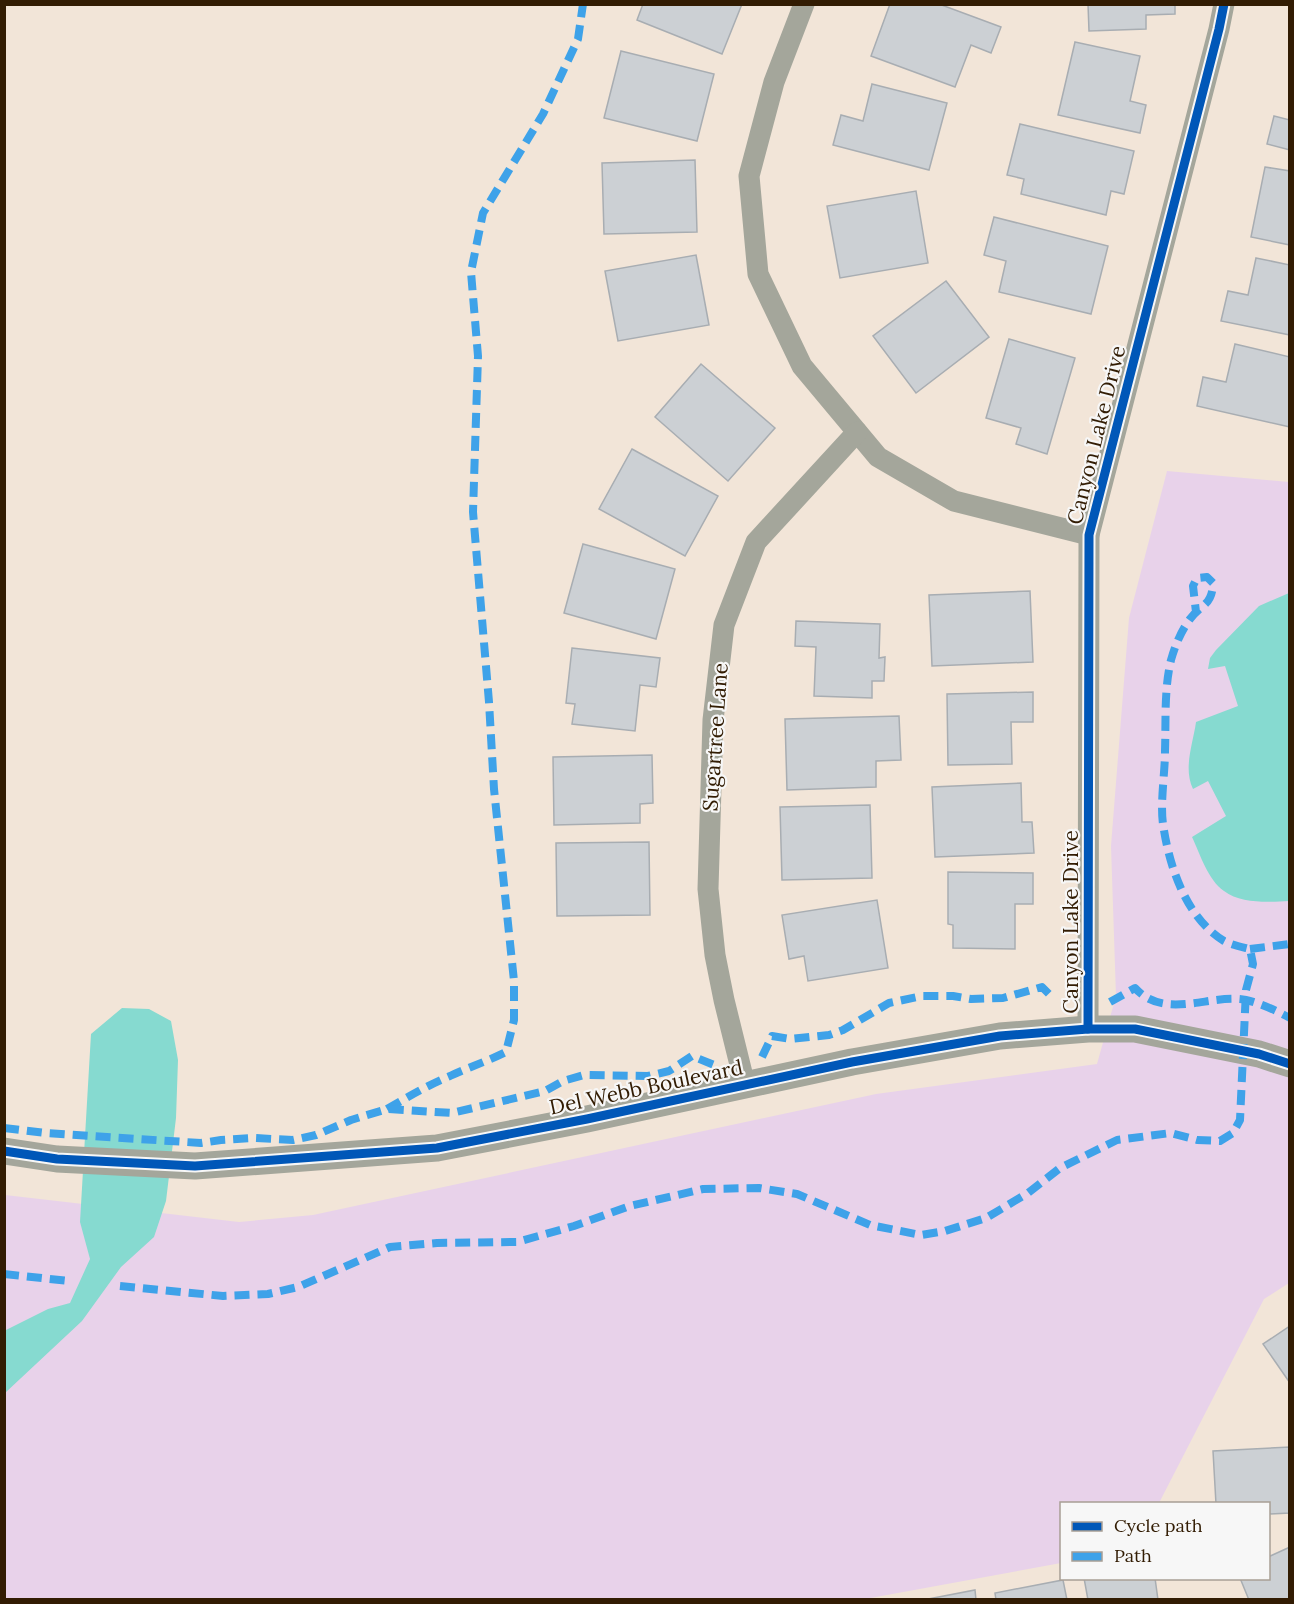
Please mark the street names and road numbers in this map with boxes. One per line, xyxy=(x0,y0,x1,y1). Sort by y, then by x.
street label: Canyon Lake Drive xyxy=(1061,343,1131,527)
street label: Sugartree Lane xyxy=(696,662,734,812)
street label: Canyon Lake Drive xyxy=(1057,830,1084,1014)
street label: Del Webb Boulevard xyxy=(547,1053,745,1121)

